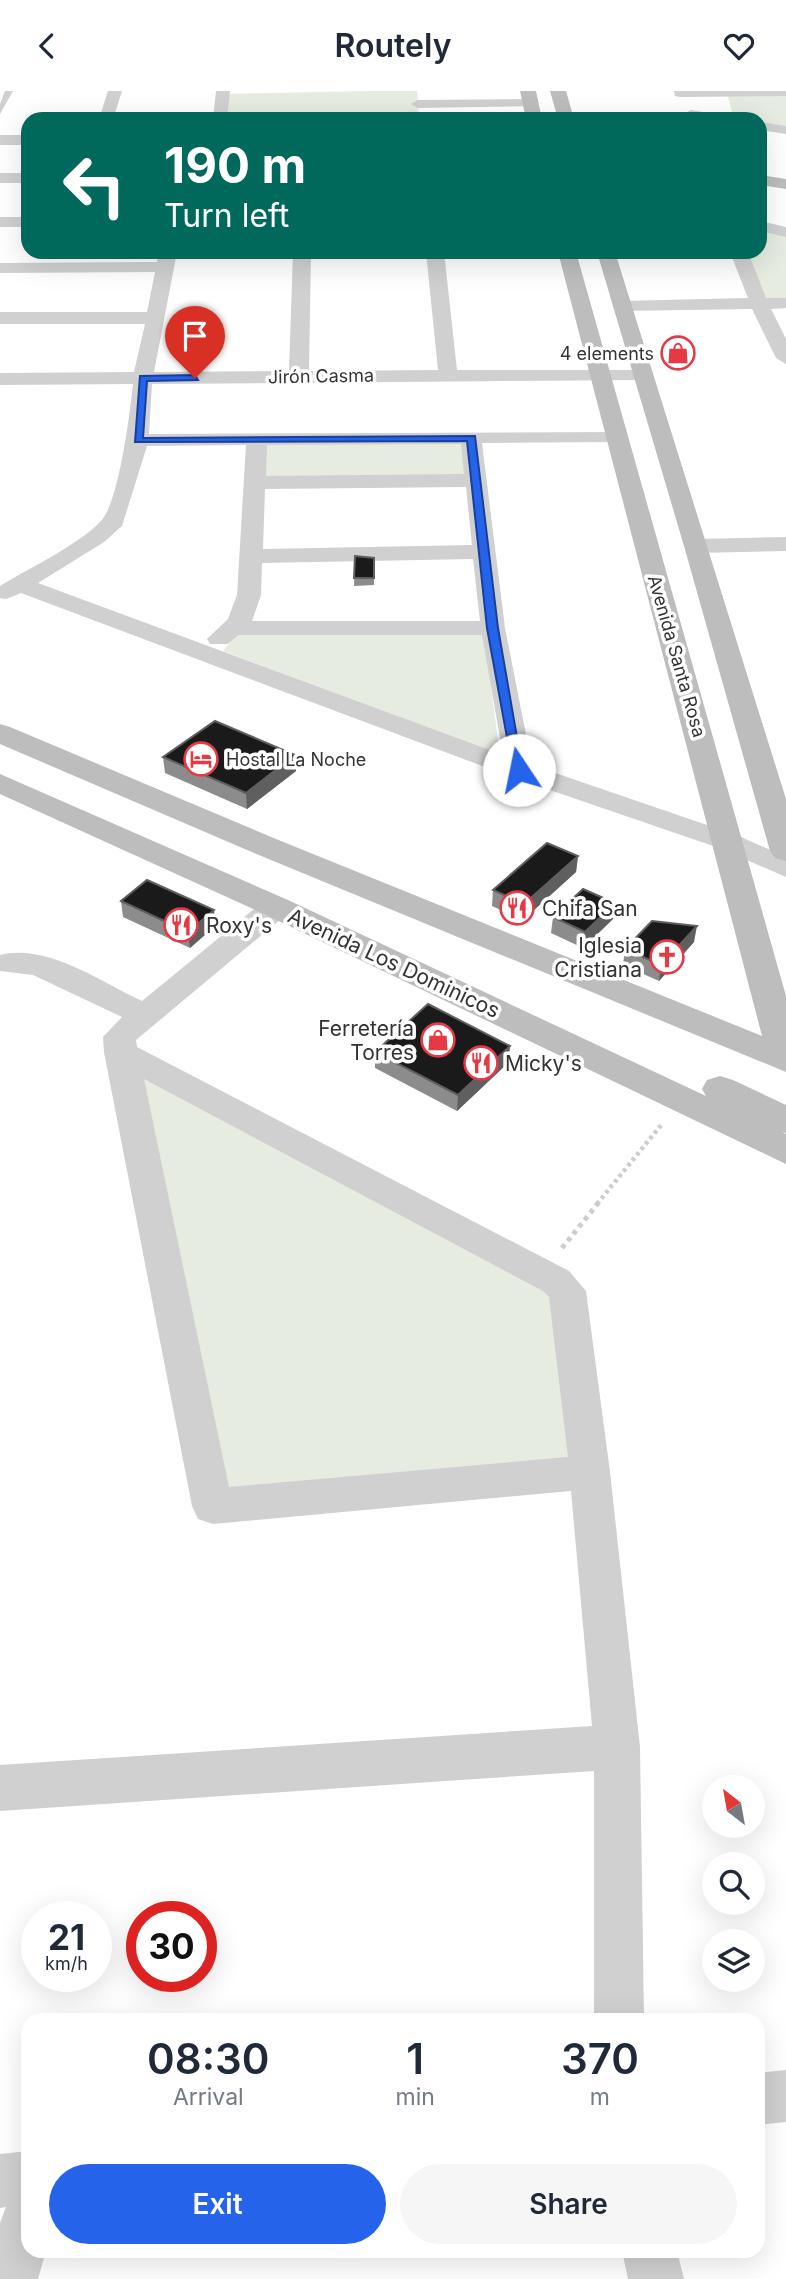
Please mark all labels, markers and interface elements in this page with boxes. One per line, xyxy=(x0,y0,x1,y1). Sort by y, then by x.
text: Routely xyxy=(335,26,451,65)
icon: back xyxy=(28,27,66,65)
icon: heart xyxy=(720,27,758,65)
text: 190 m xyxy=(164,136,306,195)
icon: left xyxy=(49,140,140,231)
text: Turn left xyxy=(164,196,289,235)
pin xyxy=(165,306,225,378)
icon: arrive xyxy=(176,317,214,355)
shop icon: 4 elements xyxy=(659,334,697,372)
place label: 4 elements xyxy=(560,343,654,364)
street label: Jirón Casma xyxy=(268,365,374,387)
street label: Avenida Santa Rosa xyxy=(644,572,710,740)
position arrow xyxy=(482,733,556,807)
hotel icon: Hostal La Noche xyxy=(182,740,220,778)
place label: Hostal La Noche xyxy=(226,749,366,770)
restaurant icon: Chifa San xyxy=(498,889,536,927)
place label: Chifa San xyxy=(542,896,638,921)
street label: Avenida Los Dominicos xyxy=(284,903,504,1023)
restaurant icon: Roxy's xyxy=(162,906,200,944)
place label: Roxy's xyxy=(206,913,272,938)
place label: Iglesia Cristiana xyxy=(554,933,642,982)
church icon: Iglesia Cristiana xyxy=(648,938,686,976)
place label: Ferretería Torres xyxy=(318,1016,414,1065)
shop icon: Ferretería Torres xyxy=(419,1021,457,1059)
restaurant icon: Micky's xyxy=(462,1044,500,1082)
place label: Micky's xyxy=(505,1051,582,1076)
north arrow xyxy=(702,1775,765,1837)
map controls xyxy=(702,1775,765,1992)
button: search xyxy=(702,1852,765,1915)
speed limit sign: 30 xyxy=(126,1901,217,1992)
text: 21 xyxy=(48,1916,85,1958)
button: layers xyxy=(702,1929,765,1992)
text: km/h xyxy=(45,1953,88,1974)
text: 08:30 xyxy=(147,2033,269,2084)
text: 1 xyxy=(406,2033,424,2084)
text: 370 xyxy=(561,2033,639,2084)
text: Arrival xyxy=(173,2083,244,2111)
text: min xyxy=(396,2083,435,2111)
text: m xyxy=(590,2083,610,2111)
button: Exit xyxy=(49,2164,386,2244)
button: Share xyxy=(400,2164,737,2244)

